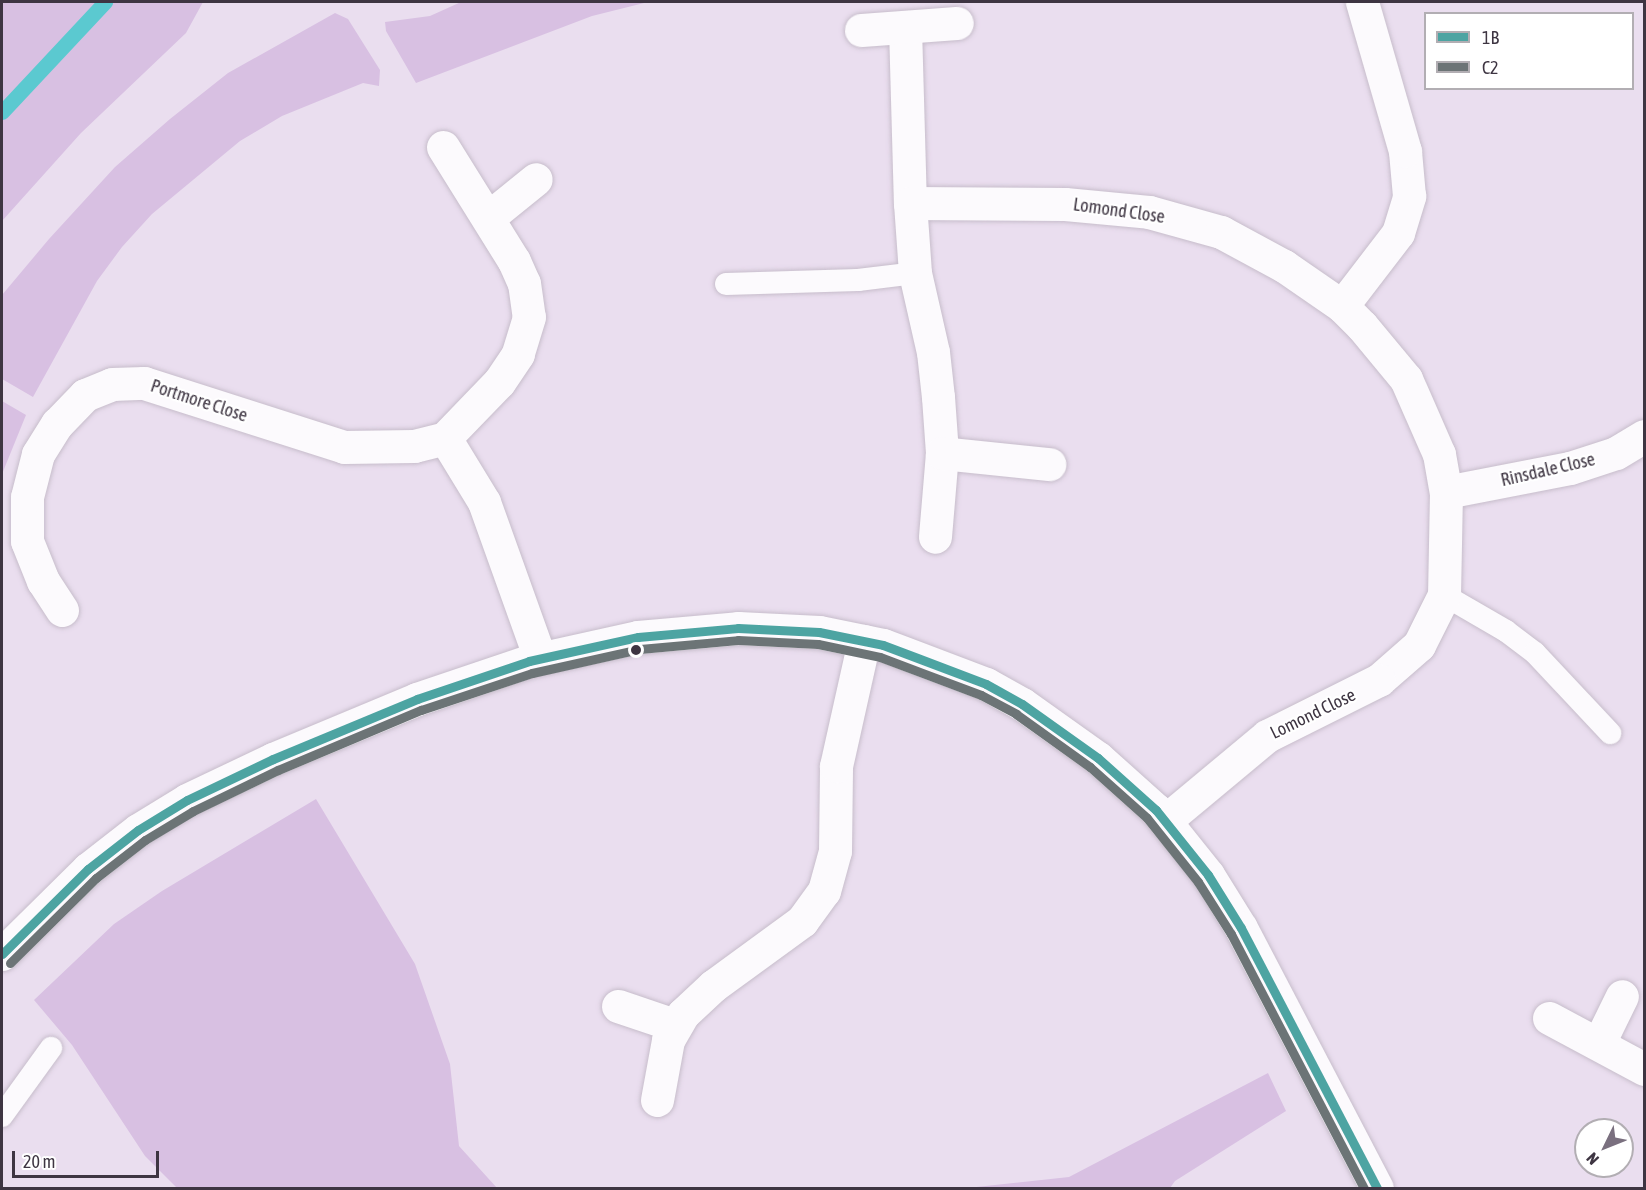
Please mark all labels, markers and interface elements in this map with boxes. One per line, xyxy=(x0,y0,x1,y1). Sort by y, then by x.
legend xyxy=(1424,12,1634,90)
text: 1B xyxy=(1482,27,1499,48)
text: C2 xyxy=(1482,57,1499,78)
street label: Lomond Close xyxy=(1072,194,1166,228)
street label: Portmore Close xyxy=(148,375,250,427)
street label: Rinsdale Close xyxy=(1499,449,1597,491)
unlabelled marker xyxy=(630,644,642,656)
street label: Lomond Close xyxy=(1267,684,1359,744)
north arrow xyxy=(1574,1118,1634,1178)
scale bar xyxy=(15,1139,162,1177)
text: N xyxy=(1582,1149,1602,1169)
text: 20 m xyxy=(23,1151,55,1172)

